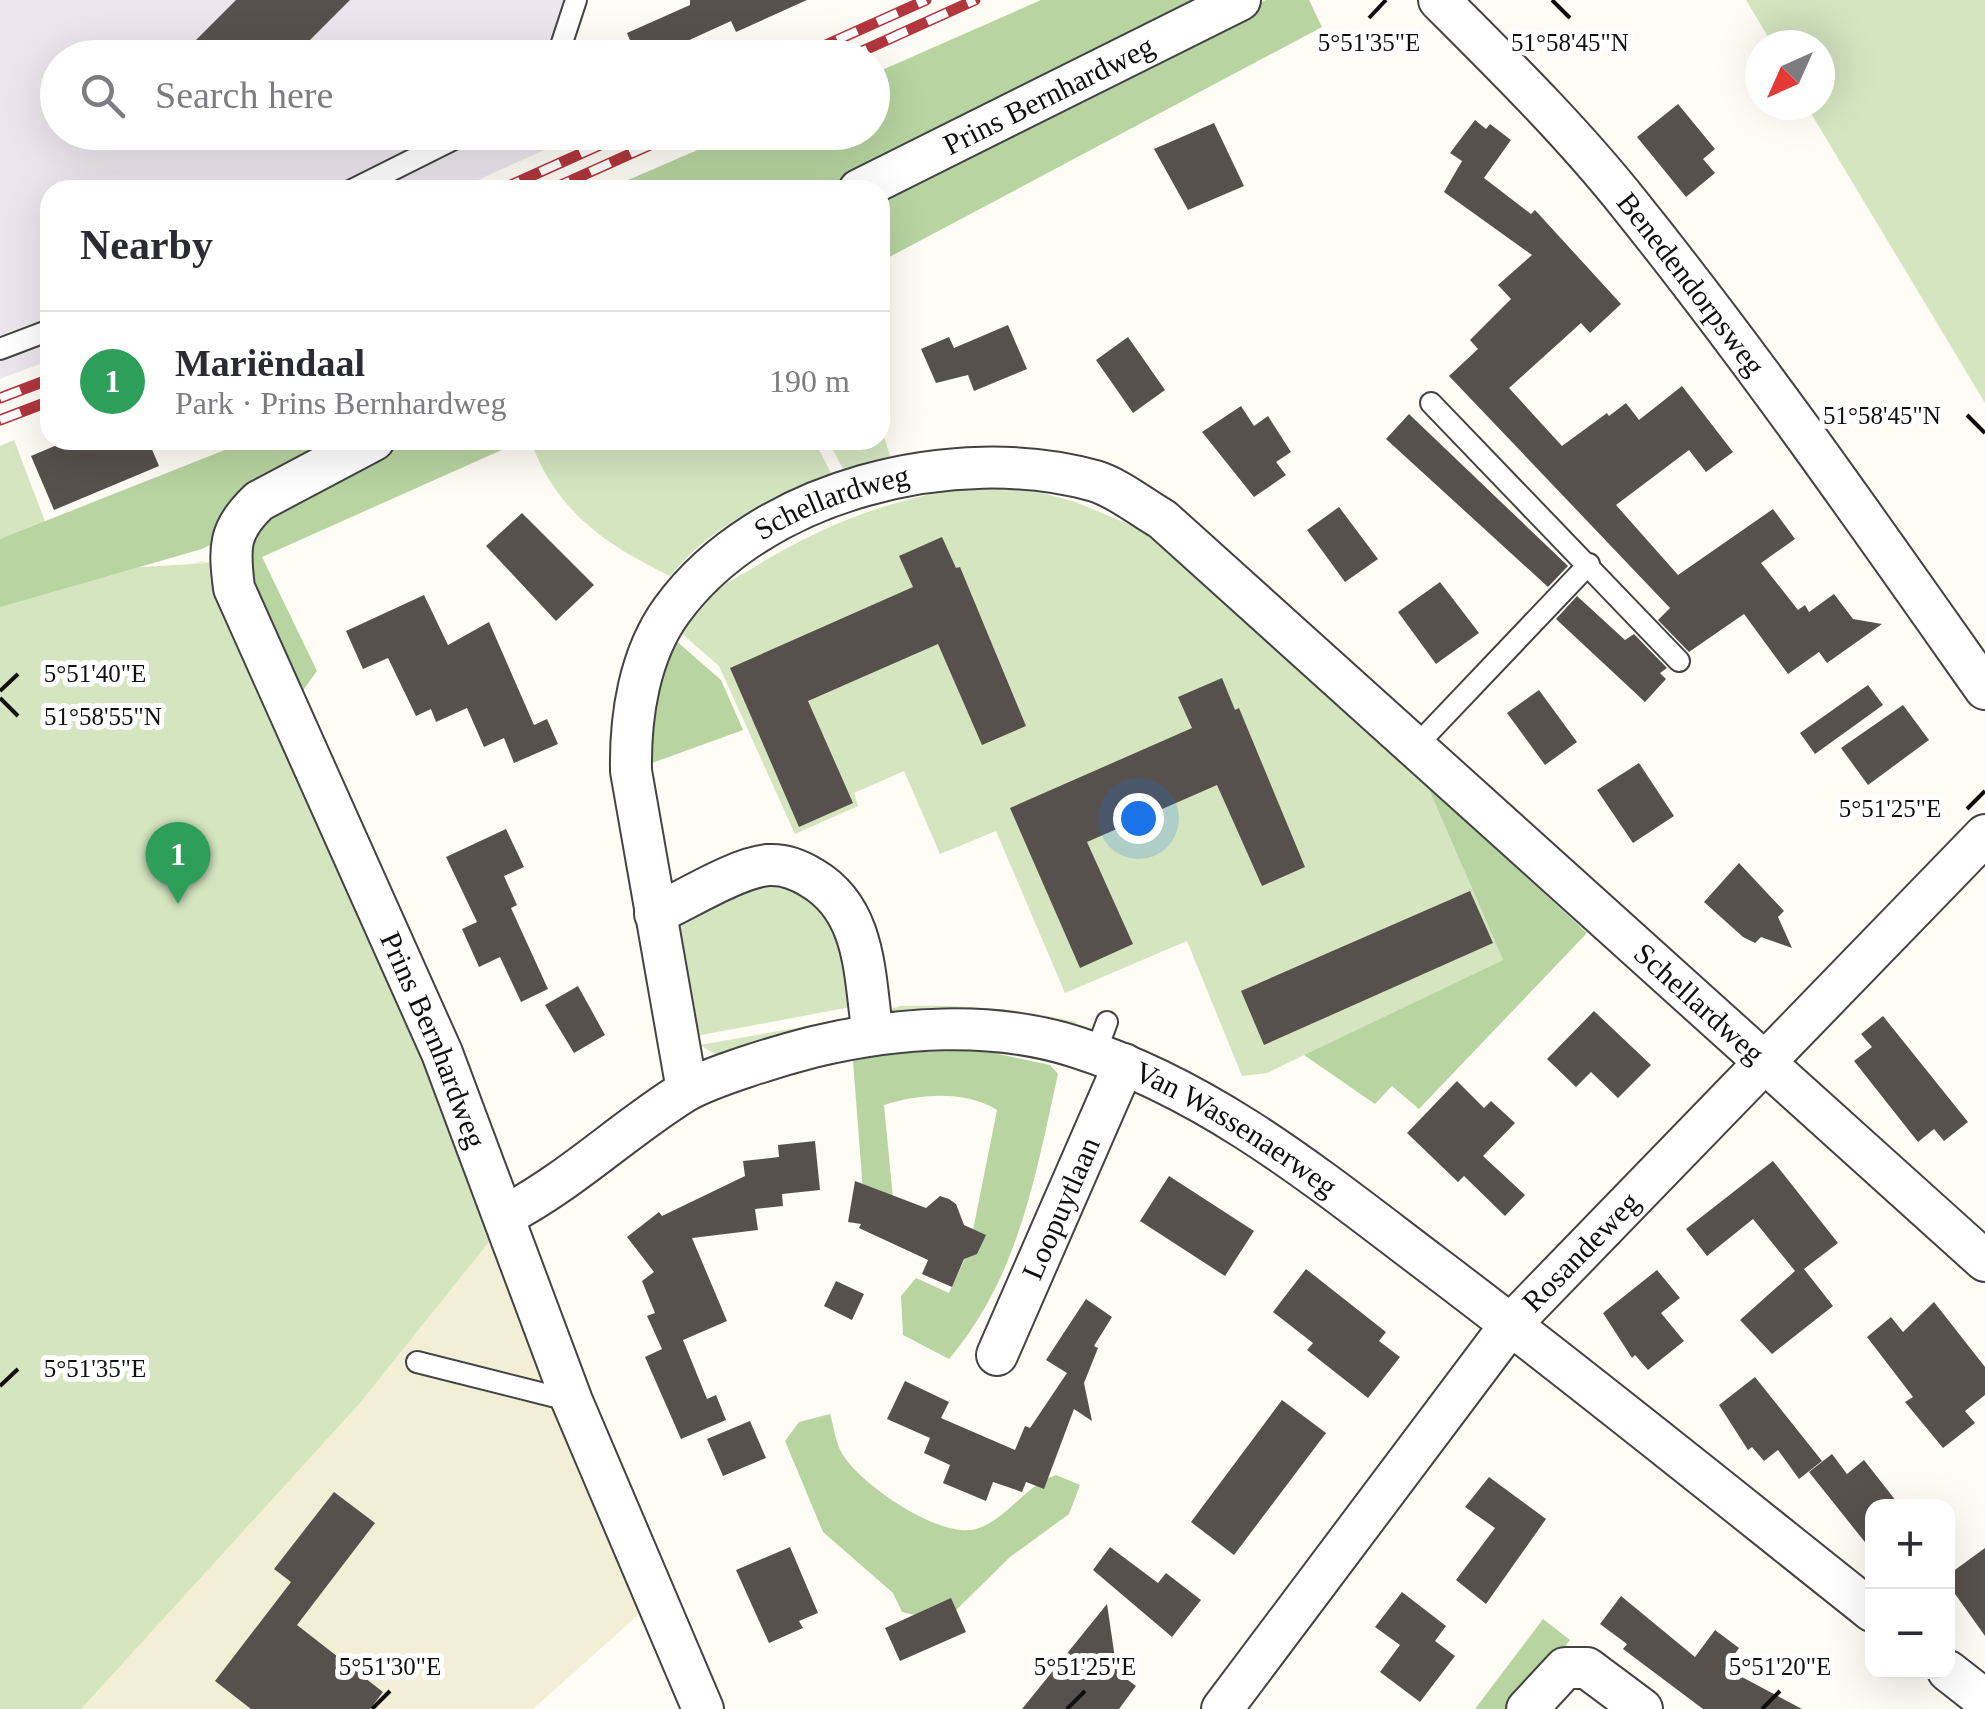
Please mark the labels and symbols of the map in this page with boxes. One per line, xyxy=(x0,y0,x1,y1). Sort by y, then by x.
street label: Prins Bernhardweg xyxy=(938,29,1159,161)
text: 5°51'35"E xyxy=(1318,29,1420,56)
text: 51°58'45"N xyxy=(1511,29,1629,56)
north arrow xyxy=(1745,30,1835,120)
street label: Benedendorpsweg xyxy=(1611,186,1772,381)
text: 51°58'45"N xyxy=(1823,402,1941,429)
street label: Schellardweg xyxy=(748,458,912,546)
text: 5°51'40"E xyxy=(44,660,146,687)
text: 51°58'55"N xyxy=(44,703,162,730)
your location xyxy=(1113,793,1164,844)
text: 5°51'25"E xyxy=(1839,795,1941,822)
pin: 1 xyxy=(146,822,210,904)
street label: Prins Bernhardweg xyxy=(374,927,493,1152)
street label: Schellardweg xyxy=(1628,936,1771,1070)
street label: Van Wassenaerweg xyxy=(1130,1054,1344,1203)
street label: Loopuytlaan xyxy=(1015,1132,1106,1284)
street label: Rosandeweg xyxy=(1515,1185,1646,1318)
text: 5°51'35"E xyxy=(44,1355,146,1382)
text: 5°51'30"E xyxy=(339,1653,441,1680)
text: 5°51'25"E xyxy=(1034,1653,1136,1680)
text: 5°51'20"E xyxy=(1729,1653,1831,1680)

